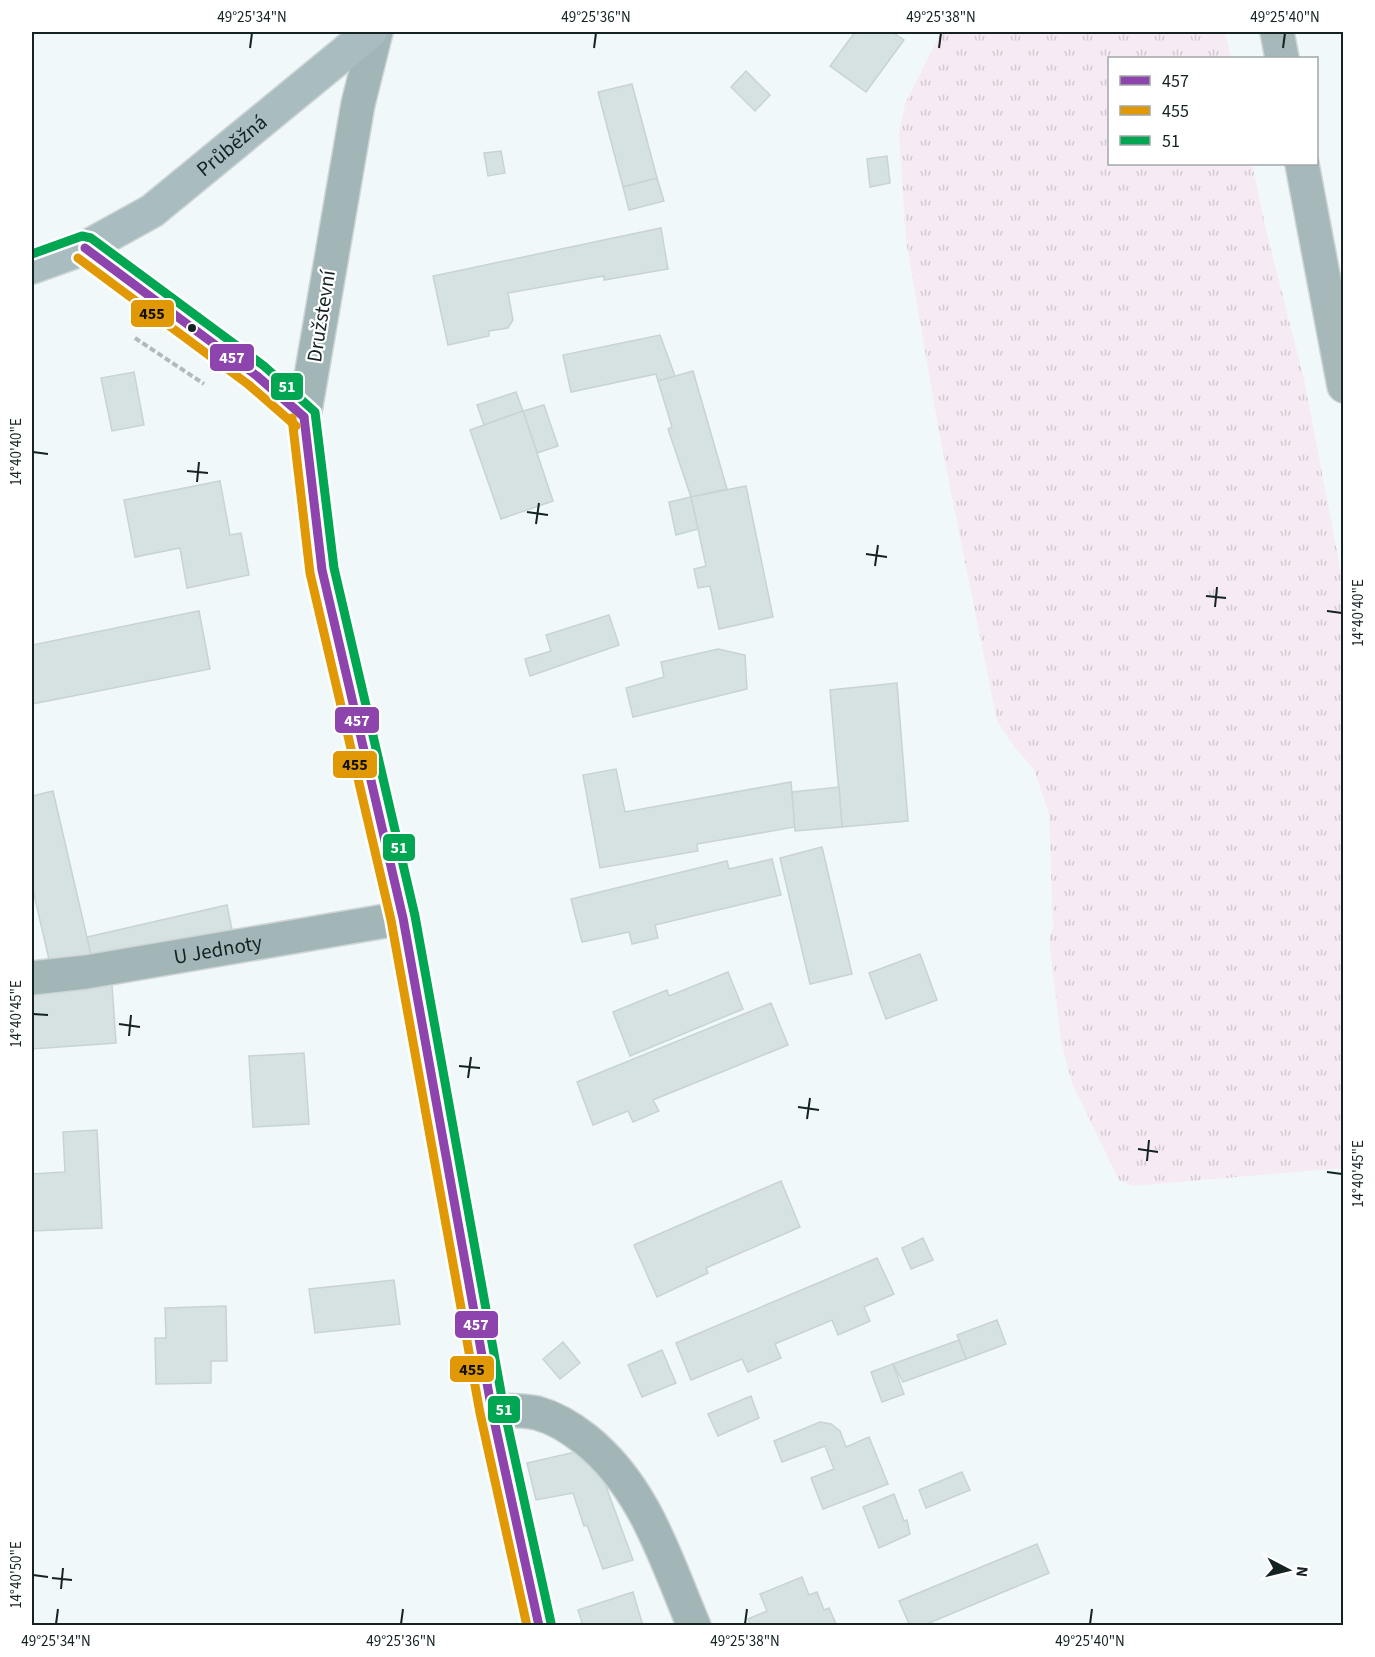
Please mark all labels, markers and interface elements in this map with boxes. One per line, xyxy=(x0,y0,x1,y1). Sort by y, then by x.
text: 49°25'34"N xyxy=(217,7,287,28)
text: 49°25'36"N xyxy=(561,7,631,28)
text: 49°25'38"N xyxy=(906,7,976,28)
text: 49°25'40"N xyxy=(1250,7,1320,28)
legend xyxy=(1108,57,1318,165)
text: 457 xyxy=(1162,69,1189,94)
text: 455 xyxy=(1162,99,1189,124)
street label: Průběžná xyxy=(190,107,274,184)
text: 51 xyxy=(1162,129,1180,154)
street label: Družstevní xyxy=(299,267,343,364)
line badge: 455 xyxy=(130,299,175,328)
text: 455 xyxy=(139,303,165,325)
unlabelled marker xyxy=(186,322,198,334)
line badge: 457 xyxy=(209,343,255,372)
text: 457 xyxy=(219,347,245,369)
line badge: 51 xyxy=(270,372,304,401)
text: 51 xyxy=(279,376,295,398)
text: 14°40'40"E xyxy=(6,418,27,486)
text: 14°40'40"E xyxy=(1348,579,1369,647)
line badge: 457 xyxy=(334,706,380,734)
text: 457 xyxy=(344,710,370,732)
line badge: 455 xyxy=(332,750,378,779)
text: 455 xyxy=(342,754,368,776)
line badge: 51 xyxy=(382,833,416,862)
text: 51 xyxy=(391,837,407,859)
street label: U Jednoty xyxy=(171,927,265,972)
text: 14°40'45"E xyxy=(6,980,27,1048)
text: 14°40'45"E xyxy=(1348,1140,1369,1208)
line badge: 457 xyxy=(454,1310,499,1339)
text: 457 xyxy=(463,1314,489,1336)
line badge: 455 xyxy=(449,1355,495,1383)
text: 455 xyxy=(459,1359,485,1381)
line badge: 51 xyxy=(487,1395,521,1424)
text: 51 xyxy=(496,1399,512,1421)
north arrow xyxy=(1258,1540,1318,1600)
text: 14°40'50"E xyxy=(6,1541,27,1609)
text: N xyxy=(1290,1565,1313,1578)
text: 49°25'34"N xyxy=(21,1631,91,1652)
text: 49°25'36"N xyxy=(366,1631,436,1652)
text: 49°25'38"N xyxy=(710,1631,780,1652)
text: 49°25'40"N xyxy=(1055,1631,1125,1652)

